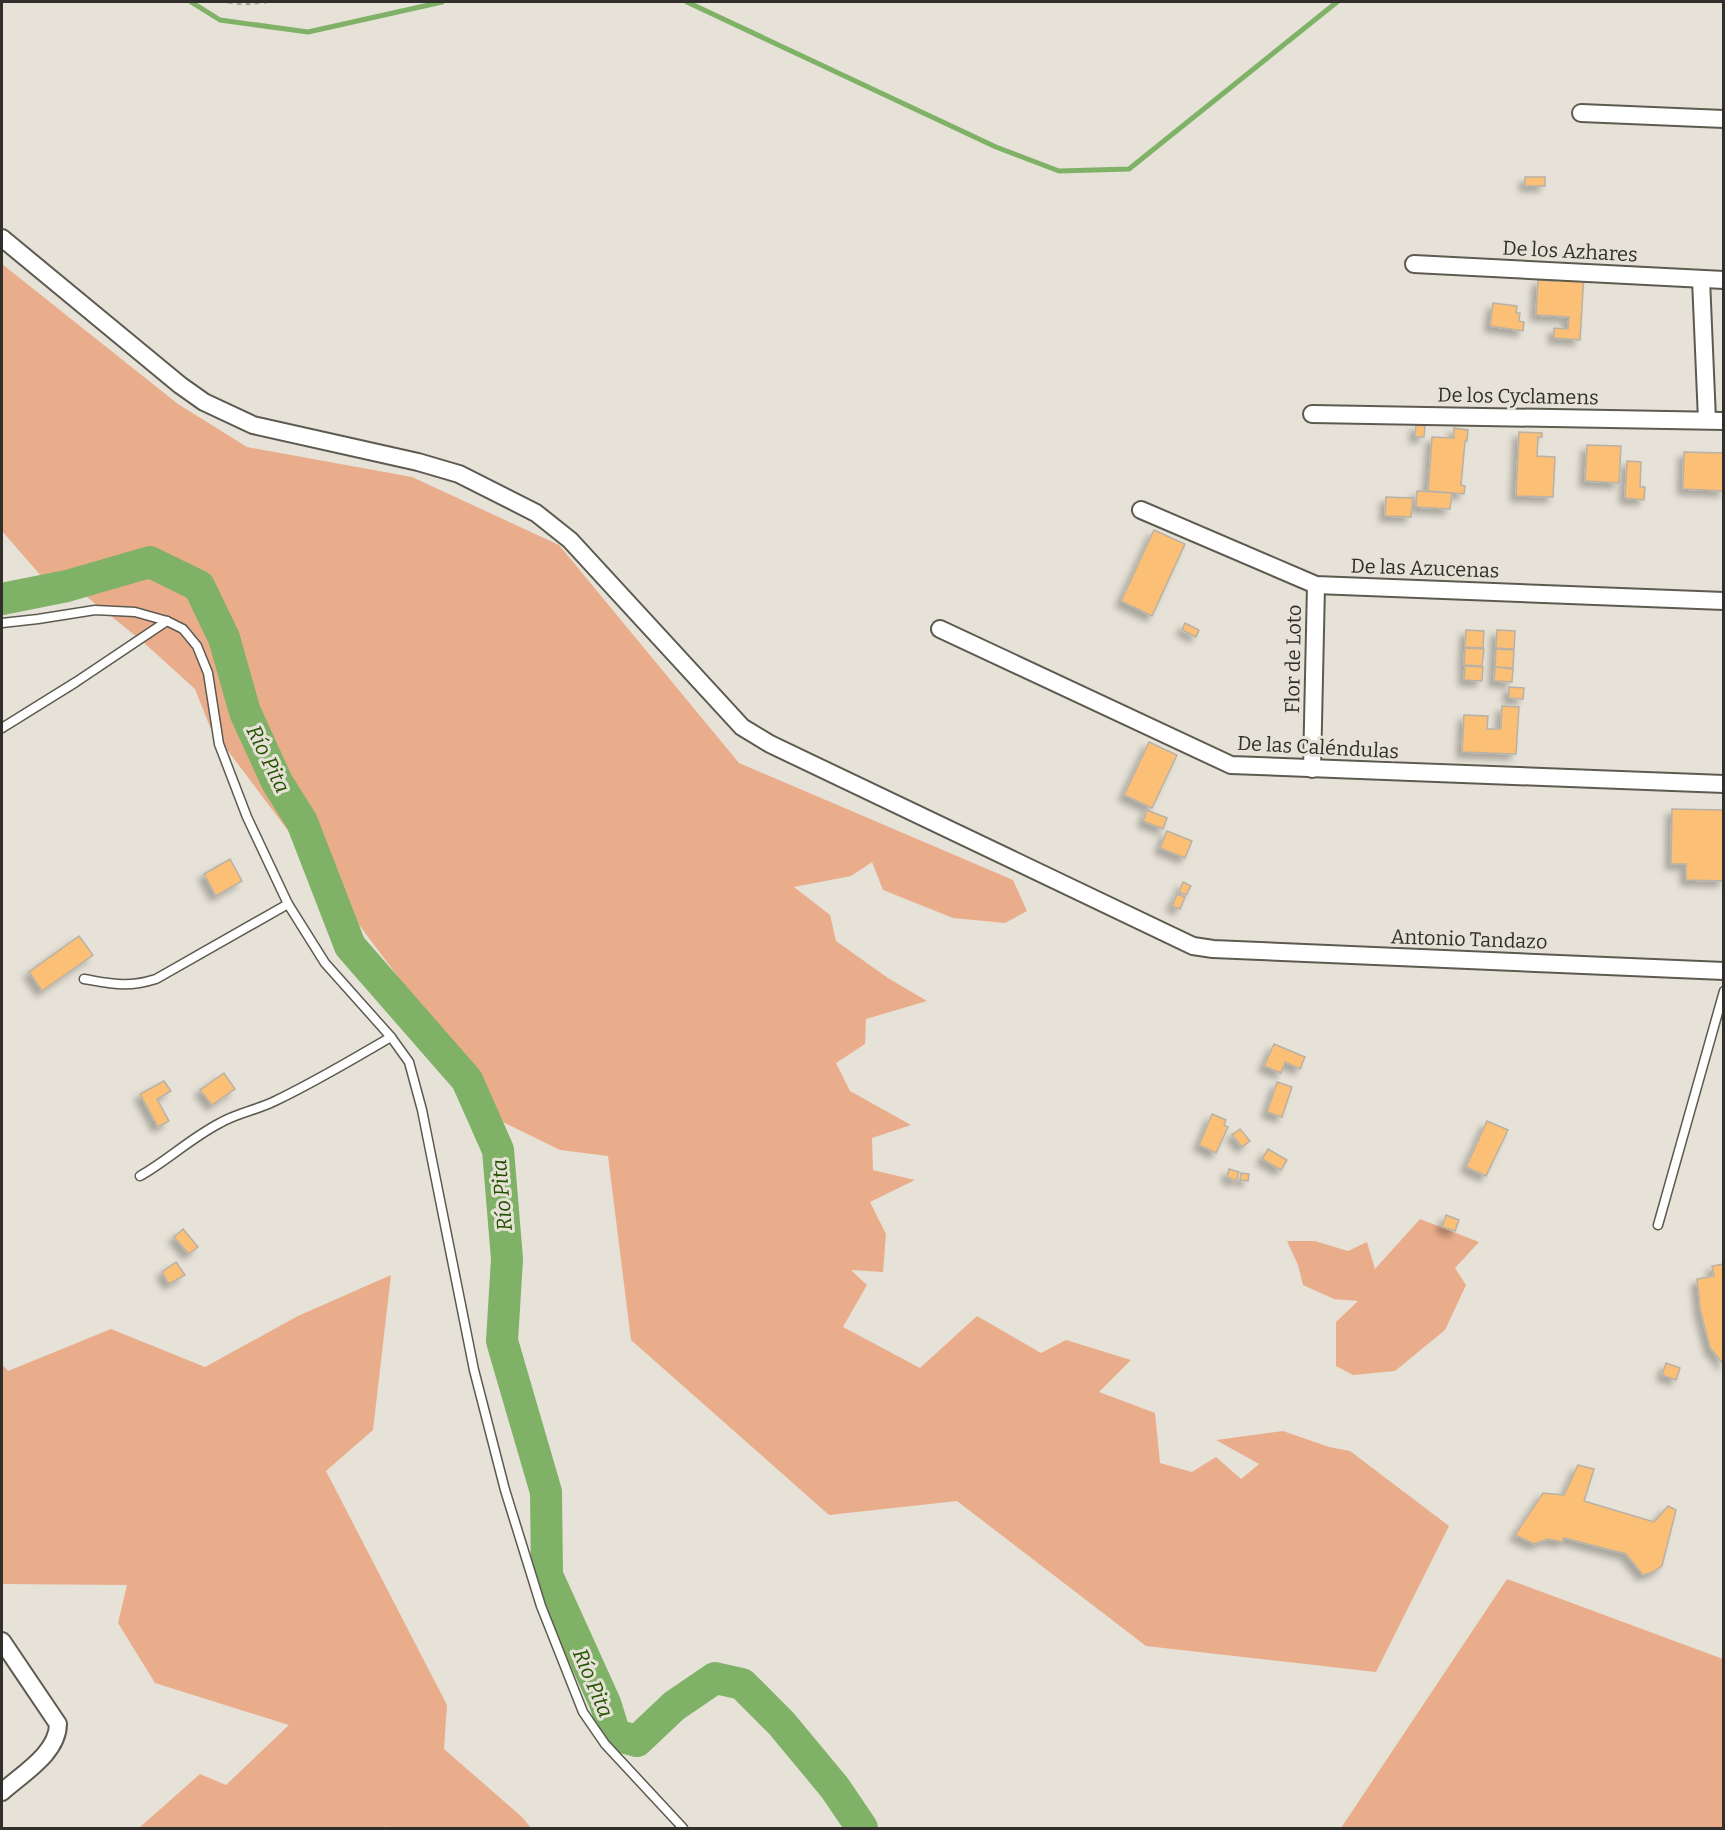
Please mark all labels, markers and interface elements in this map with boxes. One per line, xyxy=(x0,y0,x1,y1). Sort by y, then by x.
street label: De los Azhares xyxy=(1502,235,1638,267)
street label: De los Cyclamens xyxy=(1437,383,1599,409)
street label: De las Azucenas xyxy=(1350,553,1500,583)
street label: Flor de Loto xyxy=(1280,604,1306,714)
water label: Río Pita xyxy=(240,721,296,797)
street label: De las Caléndulas xyxy=(1236,731,1400,763)
street label: Antonio Tandazo xyxy=(1390,924,1548,954)
water label: Río Pita xyxy=(486,1158,518,1232)
water label: Río Pita xyxy=(567,1645,619,1721)

